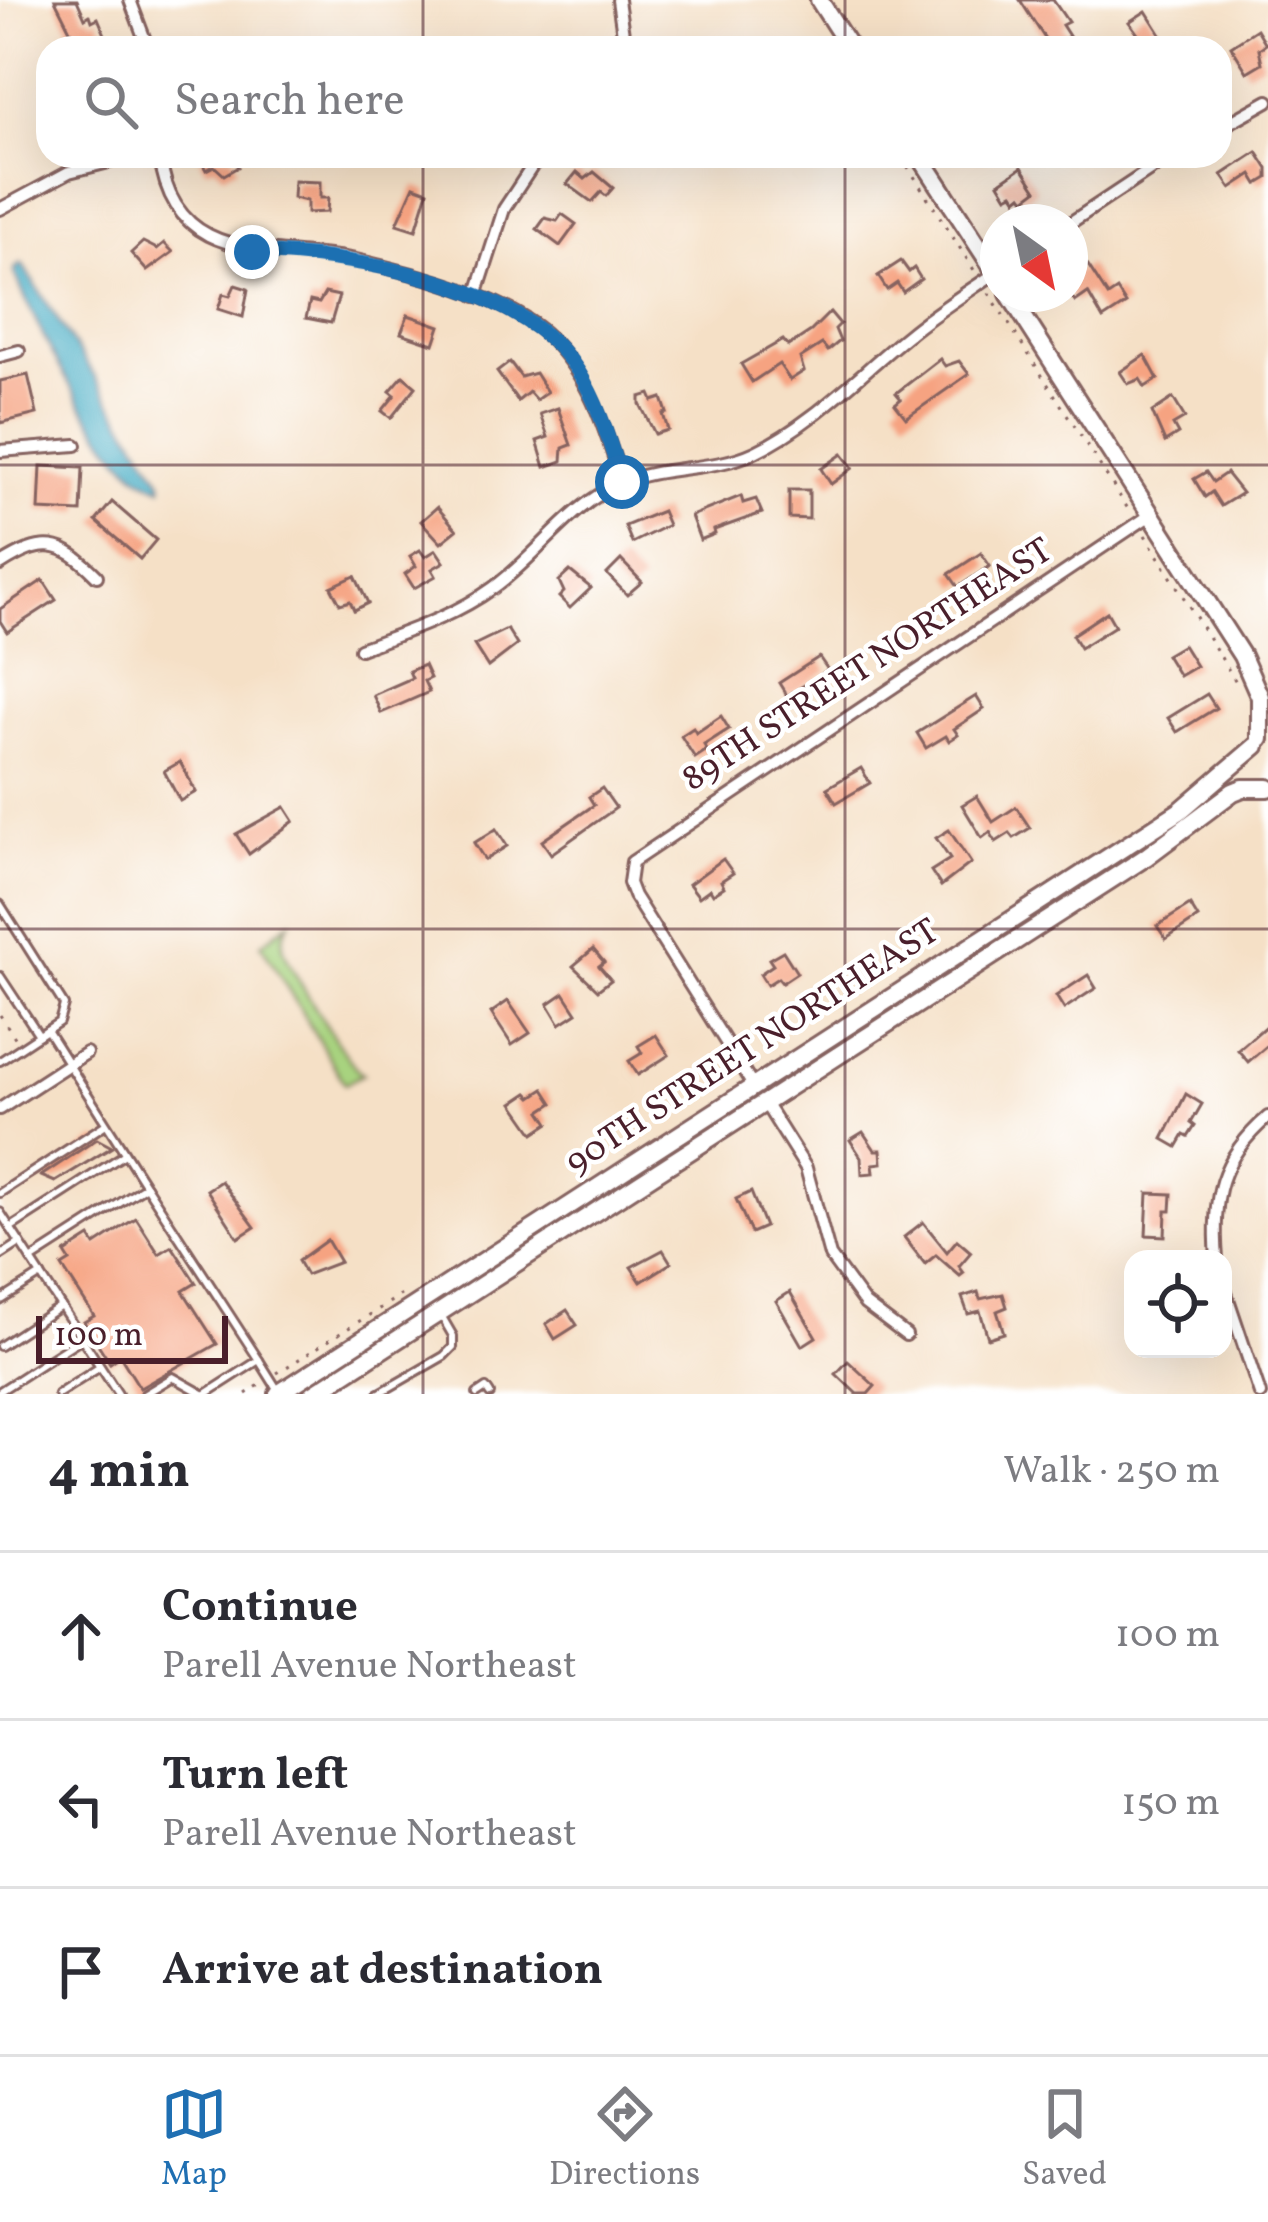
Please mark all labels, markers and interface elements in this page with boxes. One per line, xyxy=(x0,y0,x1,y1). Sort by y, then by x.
search box xyxy=(36,36,1232,168)
icon: search xyxy=(78,69,144,135)
text: Search here xyxy=(174,71,405,134)
north arrow xyxy=(980,204,1088,312)
route end xyxy=(225,225,279,279)
route start xyxy=(595,455,649,509)
street label: 89TH STREET NORTHEAST xyxy=(673,527,1063,805)
street label: 90TH STREET NORTHEAST xyxy=(556,908,950,1188)
map controls xyxy=(1124,1250,1232,1358)
button: locate xyxy=(1124,1250,1232,1358)
scale bar xyxy=(36,1310,228,1363)
text: 100 m xyxy=(54,1314,143,1360)
text: 4 min xyxy=(48,1437,190,1508)
text: Walk · 250 m xyxy=(1003,1445,1220,1499)
text: Continue xyxy=(162,1577,358,1640)
icon: ahead xyxy=(48,1603,114,1669)
text: 100 m xyxy=(1115,1609,1220,1663)
text: Parell Avenue Northeast xyxy=(162,1640,577,1694)
text: Turn left xyxy=(162,1745,348,1808)
icon: left xyxy=(48,1771,114,1837)
text: 150 m xyxy=(1121,1777,1220,1831)
text: Parell Avenue Northeast xyxy=(162,1808,577,1862)
icon: arrive xyxy=(48,1939,114,2005)
text: Arrive at destination xyxy=(162,1940,603,2003)
tab: Map xyxy=(161,2081,227,2199)
tab: Directions xyxy=(549,2081,700,2199)
tab: Saved xyxy=(1022,2081,1107,2199)

